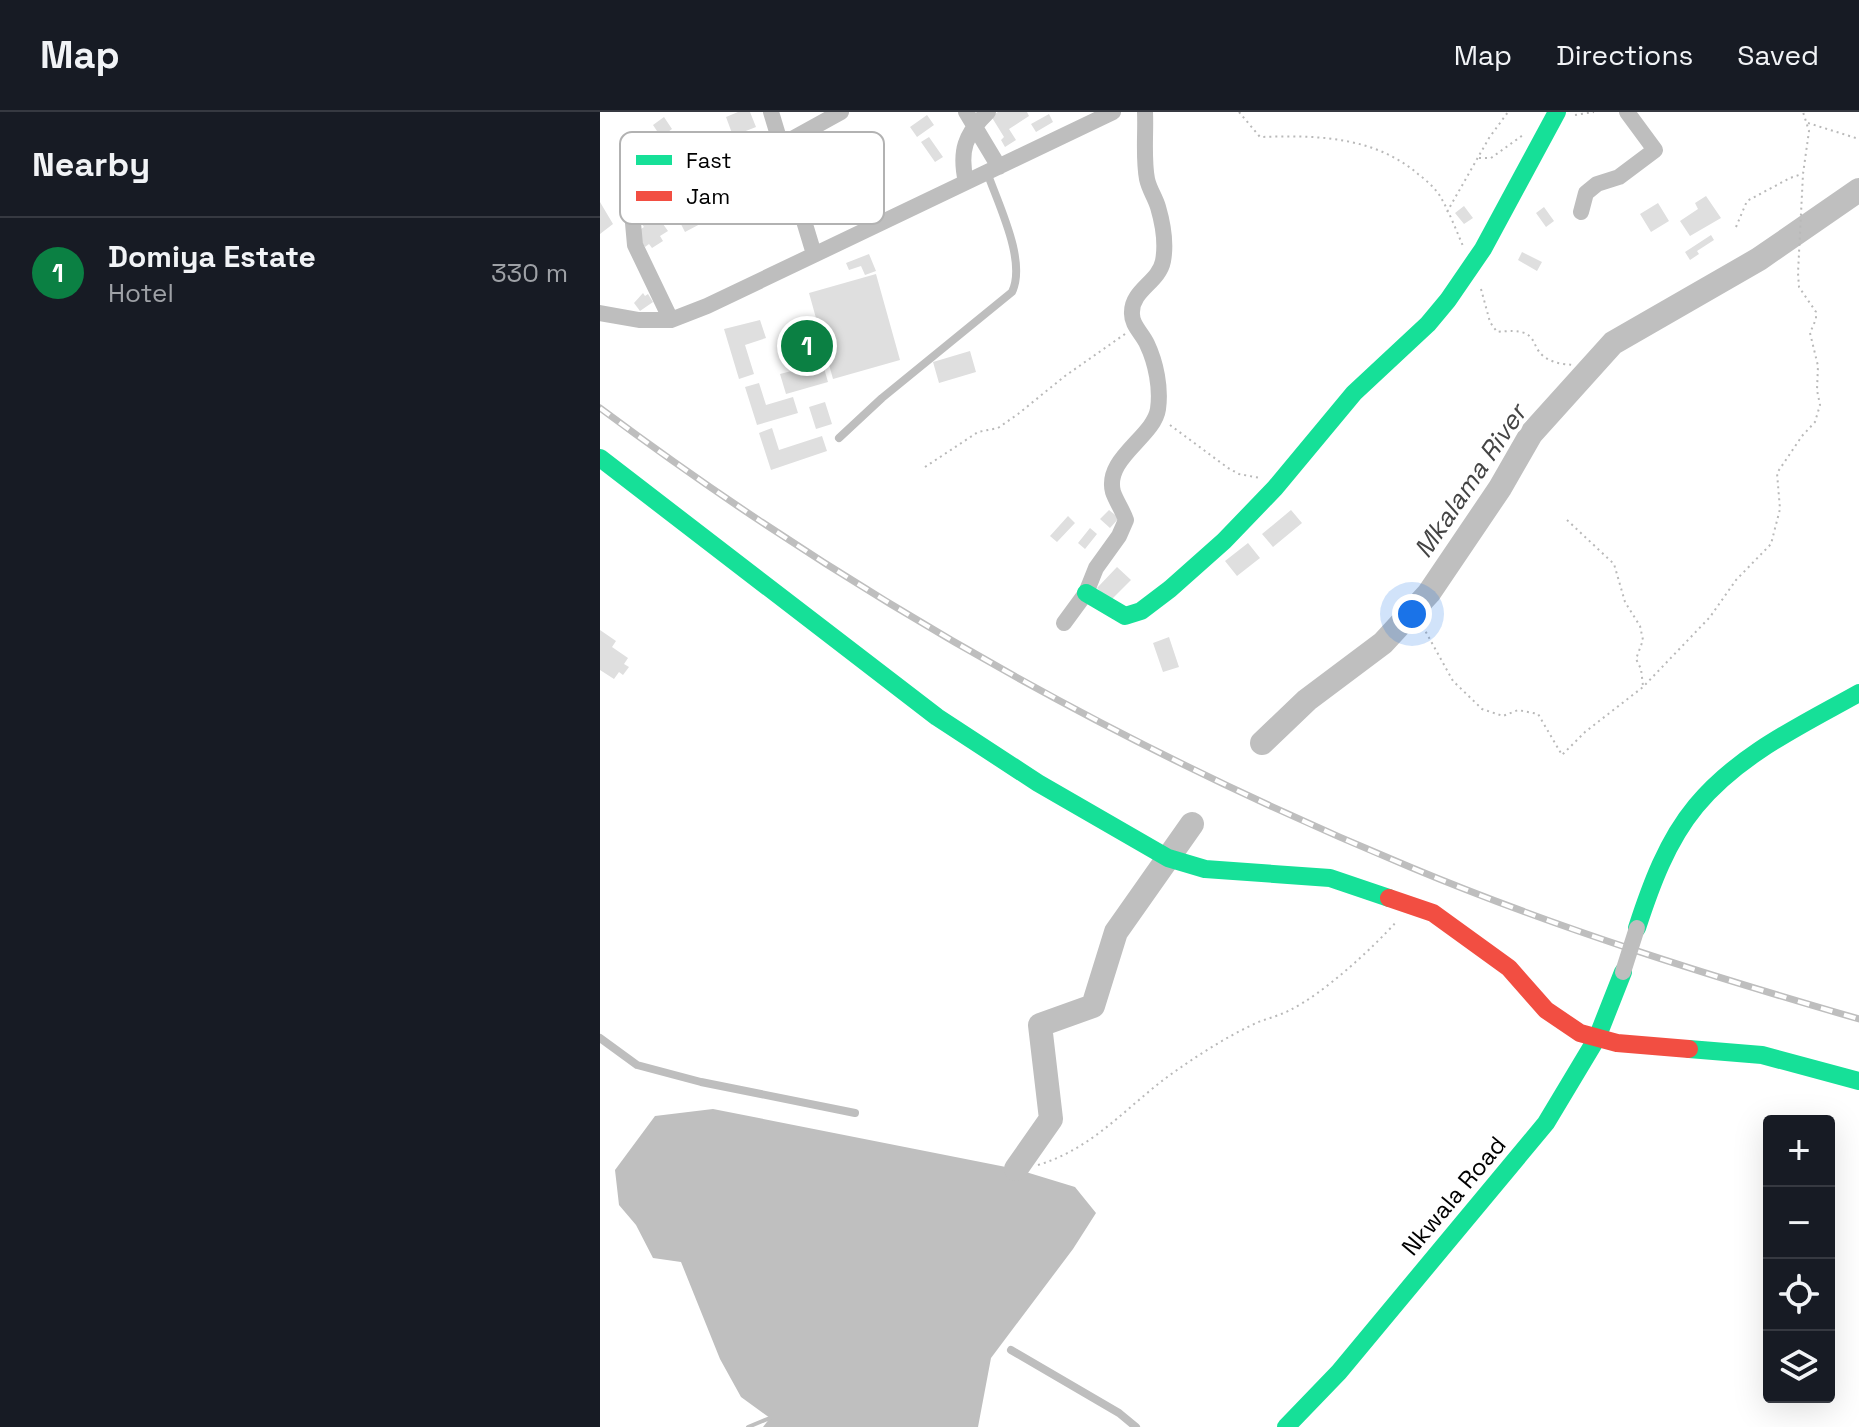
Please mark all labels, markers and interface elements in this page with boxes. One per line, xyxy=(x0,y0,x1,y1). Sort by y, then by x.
text: Map xyxy=(40,31,120,79)
text: Map xyxy=(1454,37,1512,73)
text: Directions xyxy=(1556,37,1693,73)
text: Saved xyxy=(1737,37,1819,73)
legend xyxy=(620,132,884,224)
text: Nearby xyxy=(32,143,150,186)
text: Fast xyxy=(686,146,732,174)
text: Jam xyxy=(686,182,730,210)
text: Domiya Estate xyxy=(108,237,316,276)
text: 1 xyxy=(52,256,64,290)
text: 330 m xyxy=(491,256,568,290)
text: Hotel xyxy=(108,276,174,310)
pin: 1 xyxy=(781,316,833,376)
water label: Mkalama River xyxy=(1406,395,1536,564)
your location xyxy=(1392,594,1432,634)
map controls xyxy=(1763,1115,1835,1403)
button: + xyxy=(1763,1115,1835,1187)
street label: Nkwala Road xyxy=(1395,1130,1513,1262)
button: − xyxy=(1763,1187,1835,1259)
button: locate xyxy=(1763,1259,1835,1331)
button: layers xyxy=(1763,1331,1835,1403)

